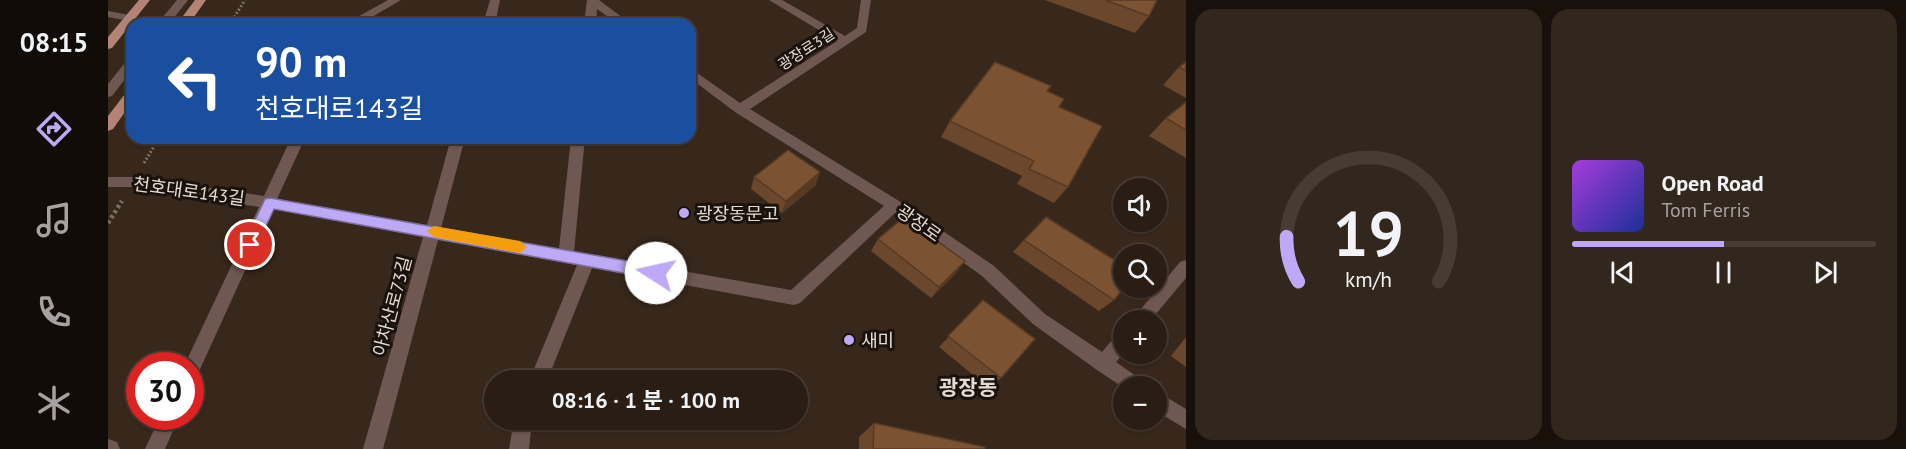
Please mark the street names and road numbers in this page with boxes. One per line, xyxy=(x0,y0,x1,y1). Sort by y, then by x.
street label: 광장로3길 xyxy=(774,24,838,74)
street label: 천호대로143길 xyxy=(132,172,246,210)
street label: 광장로 xyxy=(892,199,946,247)
street label: 아차산로73길 xyxy=(368,254,416,358)

